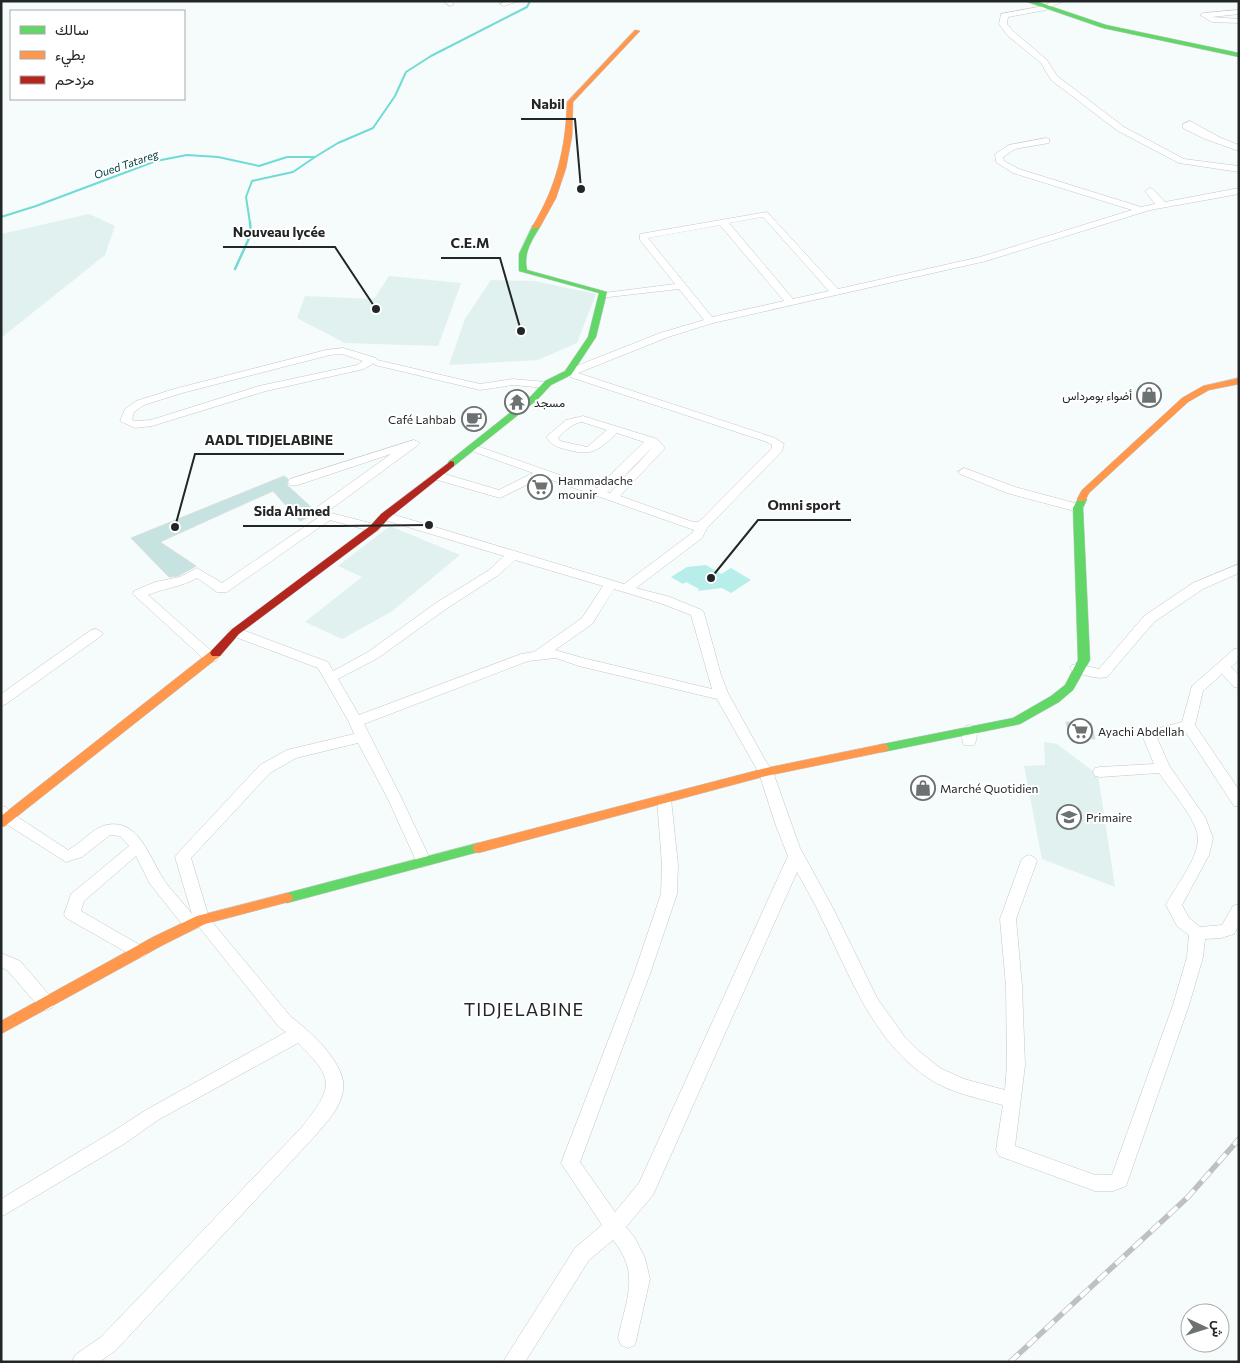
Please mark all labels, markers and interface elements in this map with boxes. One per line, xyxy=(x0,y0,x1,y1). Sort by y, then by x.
legend xyxy=(10,10,185,100)
text: سالك xyxy=(55,20,89,38)
text: بطيء xyxy=(55,45,85,68)
text: مزدحم xyxy=(55,70,94,90)
callout: Nabil xyxy=(521,90,575,119)
text: Nabil xyxy=(531,95,565,112)
water label: Oued Tatareg xyxy=(92,147,161,181)
callout: Nouveau lycée xyxy=(223,218,335,247)
text: Nouveau lycée xyxy=(233,223,325,240)
callout: C.E.M xyxy=(441,229,500,258)
text: C.E.M xyxy=(451,234,489,251)
shop icon: أضواء بومرداس xyxy=(1136,382,1162,408)
place label: أضواء بومرداس xyxy=(1062,388,1132,404)
temple icon: مسجد xyxy=(504,389,530,415)
place label: مسجد xyxy=(534,395,565,410)
cafe icon: Café Lahbab xyxy=(461,406,487,432)
place label: Café Lahbab xyxy=(388,412,456,426)
callout: AADL TIDJELABINE xyxy=(195,425,344,454)
text: AADL TIDJELABINE xyxy=(205,431,333,448)
place label: Hammadache mounir xyxy=(558,473,633,501)
supermarket icon: Hammadache mounir xyxy=(527,474,553,500)
callout: Omni sport xyxy=(758,491,851,520)
text: Omni sport xyxy=(767,496,841,513)
callout: Sida Ahmed xyxy=(243,497,340,526)
text: Sida Ahmed xyxy=(254,502,330,519)
supermarket icon: Ayachi Abdellah xyxy=(1067,718,1093,744)
place label: Ayachi Abdellah xyxy=(1098,724,1184,738)
shop icon: Marché Quotidien xyxy=(910,775,936,801)
place label: Marché Quotidien xyxy=(940,781,1038,795)
school or university icon: Primaire xyxy=(1056,804,1082,830)
place label: Primaire xyxy=(1086,810,1132,824)
district label: TIDJELABINE xyxy=(464,998,584,1020)
north arrow xyxy=(1180,1303,1230,1353)
text: ش xyxy=(1208,1320,1228,1338)

